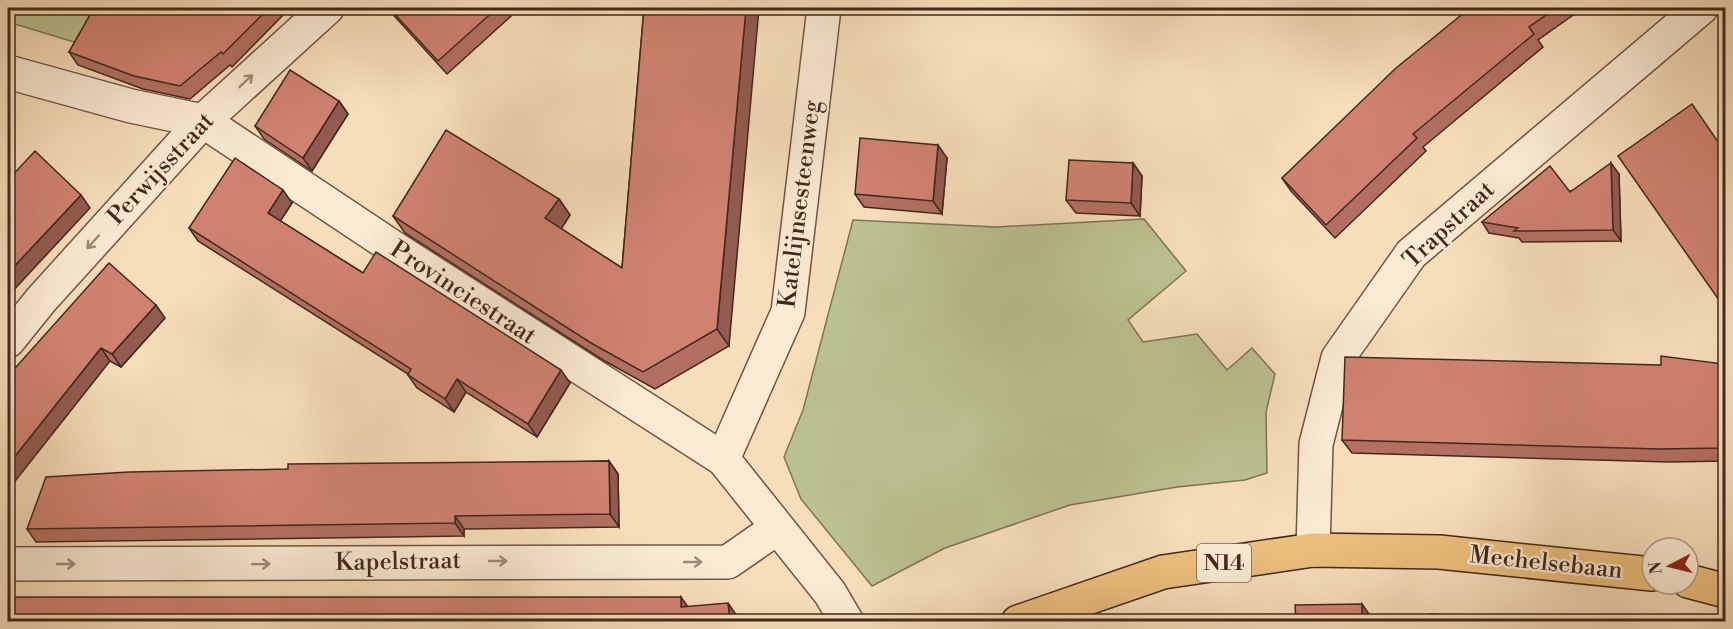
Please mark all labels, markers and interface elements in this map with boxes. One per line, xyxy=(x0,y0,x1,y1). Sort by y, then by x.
one-way arrow xyxy=(239,74,254,89)
street label: Katelijnsesteenweg xyxy=(772,98,828,310)
street label: Perwijsstraat xyxy=(101,106,221,231)
street label: Trapstraat xyxy=(1397,175,1501,275)
one-way arrow xyxy=(86,234,100,249)
street label: Provinciestraat xyxy=(384,235,542,352)
north arrow xyxy=(1640,536,1700,596)
street label: Mechelsebaan xyxy=(1468,540,1624,586)
road number: N14 xyxy=(1197,544,1251,582)
street label: Kapelstraat xyxy=(335,546,462,578)
one-way arrow xyxy=(487,555,507,567)
one-way arrow xyxy=(682,556,702,568)
one-way arrow xyxy=(55,558,75,570)
one-way arrow xyxy=(250,558,270,570)
text: N xyxy=(1645,560,1667,575)

